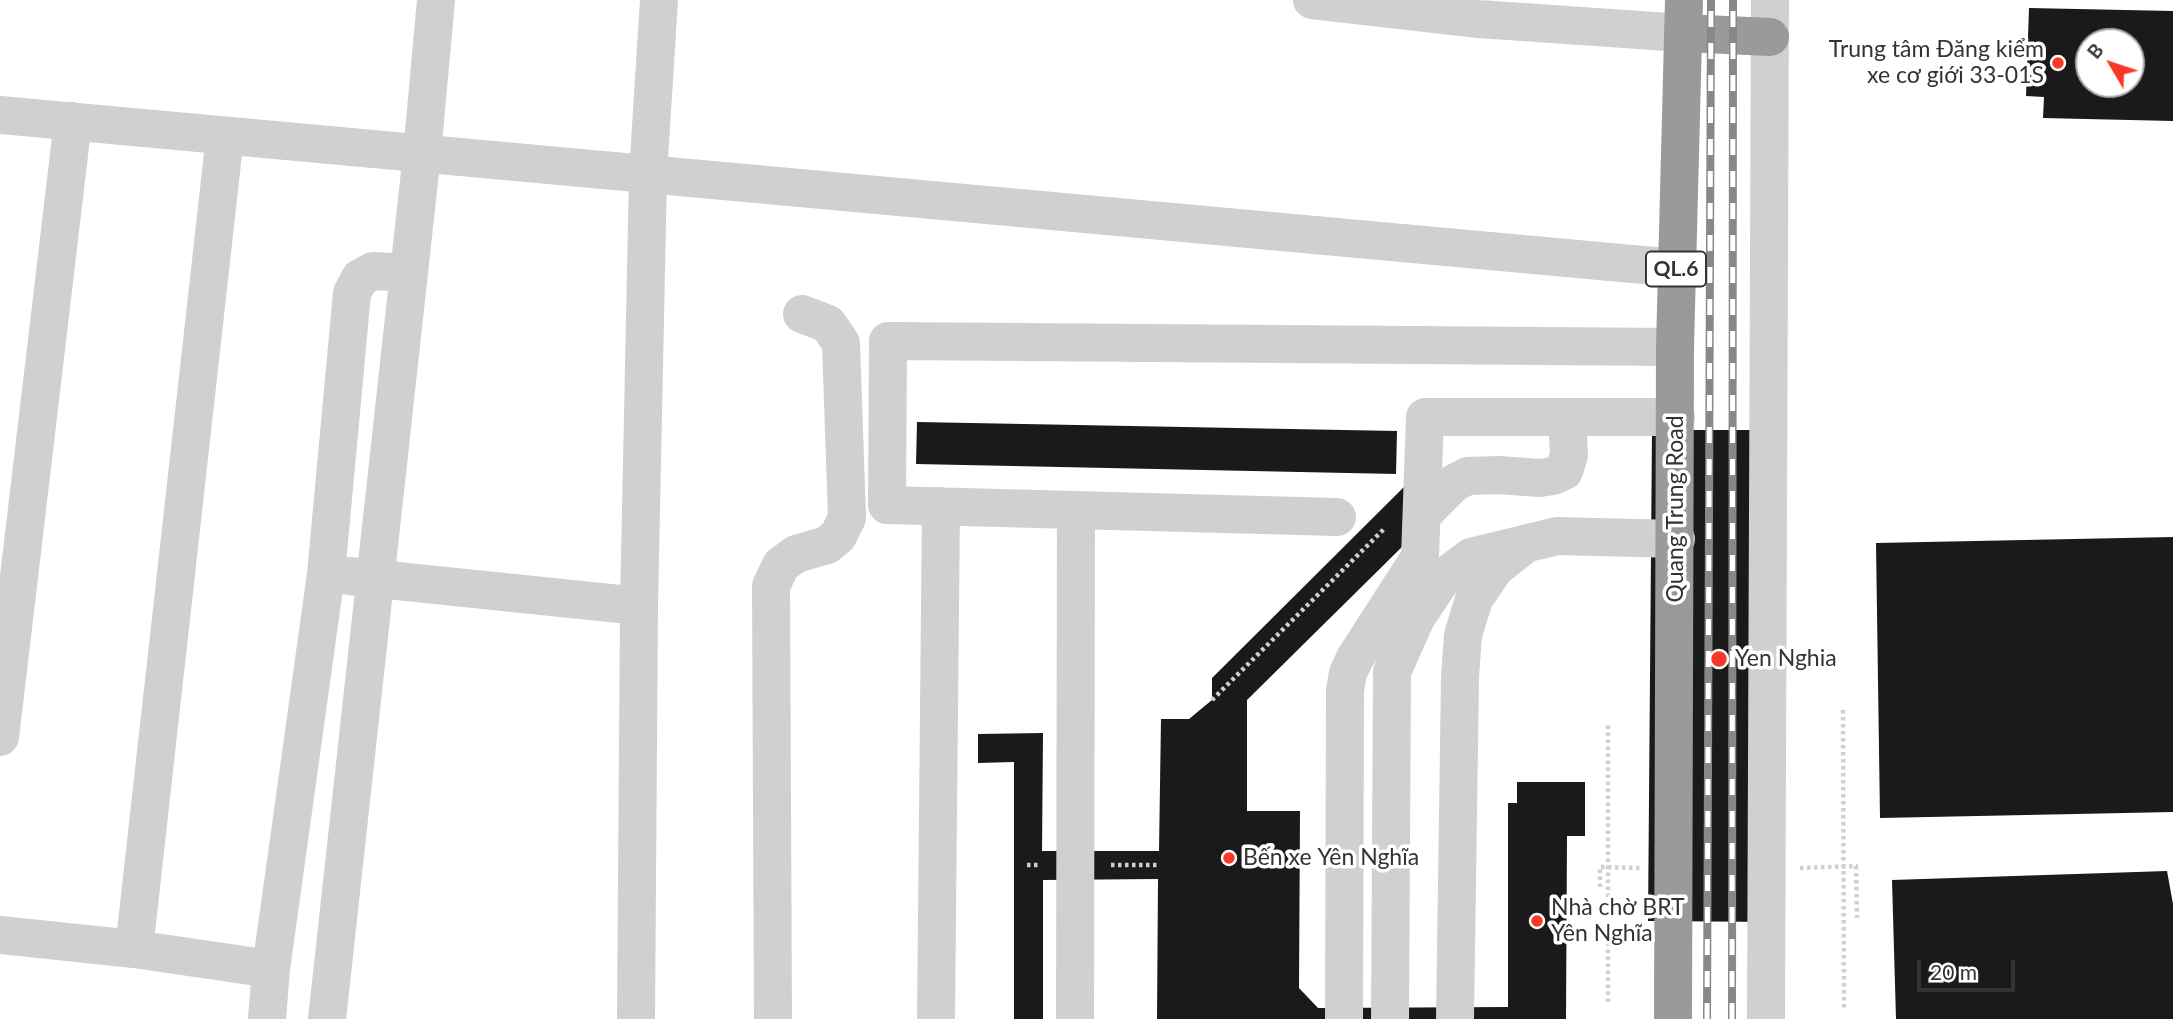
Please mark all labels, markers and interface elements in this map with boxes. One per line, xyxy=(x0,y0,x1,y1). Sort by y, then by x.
north arrow xyxy=(2075,28,2145,98)
place label: Trung tâm Đăng kiểm xe cơ giới 33-01S xyxy=(1829,36,2044,90)
text: B xyxy=(2082,39,2108,63)
marker: Trung tâm Đăng kiểm xe cơ giới 33-01S xyxy=(2050,55,2066,71)
road number: QL.6 xyxy=(1646,252,1706,286)
street label: Quang Trung Road xyxy=(1662,415,1690,603)
place label: Yen Nghia xyxy=(1735,645,1837,673)
marker: Yen Nghia xyxy=(1709,649,1729,669)
place label: Bến xe Yên Nghĩa xyxy=(1243,844,1419,872)
marker: Bến xe Yên Nghĩa xyxy=(1221,850,1237,866)
place label: Nhà chờ BRT Yên Nghĩa xyxy=(1551,894,1685,948)
marker: Nhà chờ BRT Yên Nghĩa xyxy=(1529,913,1545,929)
scale bar xyxy=(1921,946,2019,990)
text: 20 m xyxy=(1930,959,1977,984)

